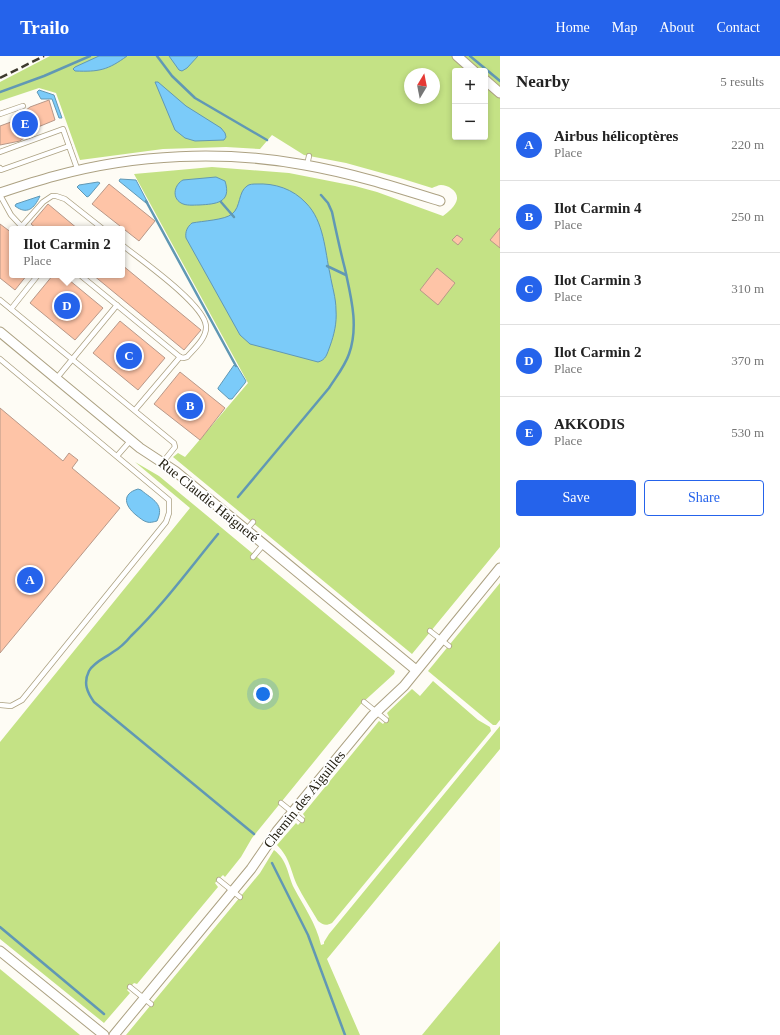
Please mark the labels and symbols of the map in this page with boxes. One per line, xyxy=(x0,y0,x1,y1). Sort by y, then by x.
north arrow xyxy=(404,68,440,104)
pin: E xyxy=(12,109,38,139)
pin: D xyxy=(54,291,80,321)
pin: C xyxy=(116,341,142,371)
pin: B xyxy=(177,391,203,421)
street label: Rue Claudie Haigneré xyxy=(156,455,262,545)
pin: A xyxy=(17,565,43,595)
your location xyxy=(253,684,273,704)
street label: Chemin des Aiguilles xyxy=(261,748,348,851)

